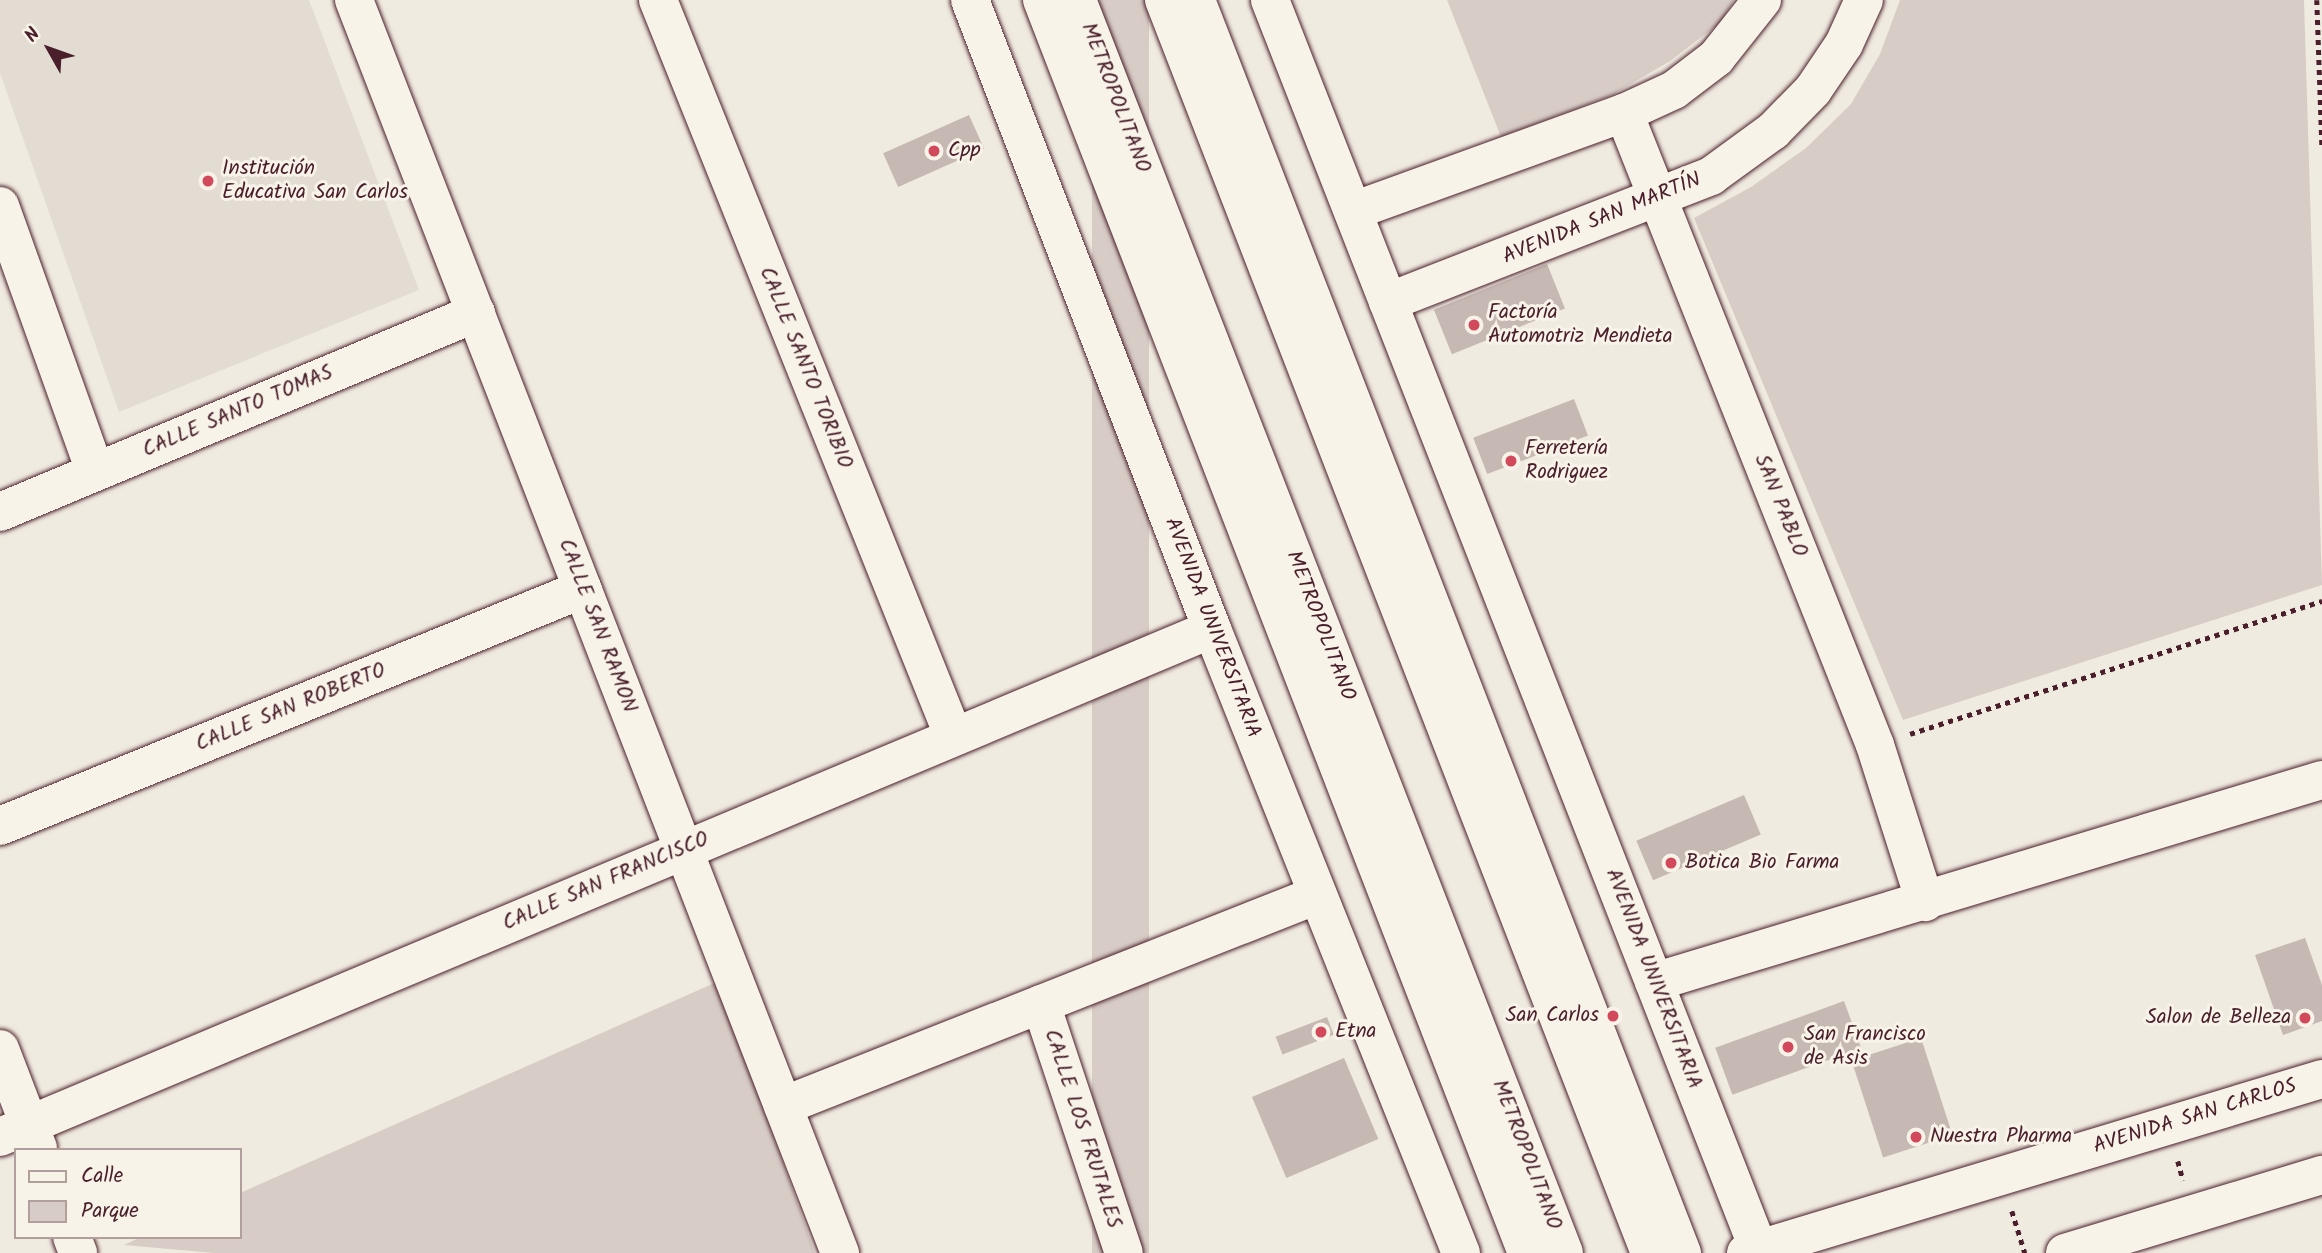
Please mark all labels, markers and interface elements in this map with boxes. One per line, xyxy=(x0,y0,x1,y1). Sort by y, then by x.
north arrow xyxy=(14,14,84,84)
street label: METROPOLITANO xyxy=(1075,19,1155,177)
text: N xyxy=(18,21,48,50)
place label: Cpp xyxy=(948,138,981,164)
marker: Cpp xyxy=(926,143,942,159)
place label: Institución Educativa San Carlos xyxy=(222,156,408,206)
street label: AVENIDA SAN MARTÍN xyxy=(1499,168,1705,270)
marker: Institución Educativa San Carlos xyxy=(200,173,216,189)
street label: CALLE SANTO TORIBIO xyxy=(753,263,857,473)
place label: Factoría Automotriz Mendieta xyxy=(1488,300,1673,350)
marker: Factoría Automotriz Mendieta xyxy=(1466,317,1482,333)
street label: CALLE SANTO TOMAS xyxy=(139,360,337,464)
place label: Ferretería Rodriguez xyxy=(1525,436,1608,486)
street label: SAN PABLO xyxy=(1748,451,1812,561)
marker: Ferretería Rodriguez xyxy=(1503,453,1519,469)
street label: AVENIDA UNIVERSITARIA xyxy=(1158,514,1266,742)
street label: CALLE SAN RAMON xyxy=(552,535,642,717)
street label: METROPOLITANO xyxy=(1280,547,1360,705)
street label: CALLE SAN ROBERTO xyxy=(192,658,390,758)
street label: CALLE SAN FRANCISCO xyxy=(499,827,713,937)
place label: Botica Bio Farma xyxy=(1685,850,1839,876)
marker: Botica Bio Farma xyxy=(1663,855,1679,871)
street label: AVENIDA UNIVERSITARIA xyxy=(1599,865,1707,1093)
place label: San Carlos xyxy=(1505,1003,1599,1029)
place label: Salon de Belleza xyxy=(2146,1005,2291,1031)
marker: San Carlos xyxy=(1605,1008,1621,1024)
marker: Salon de Belleza xyxy=(2297,1010,2313,1026)
place label: Etna xyxy=(1335,1019,1376,1045)
place label: San Francisco de Asis xyxy=(1804,1022,1926,1072)
marker: Etna xyxy=(1313,1024,1329,1040)
street label: CALLE LOS FRUTALES xyxy=(1038,1026,1126,1232)
marker: San Francisco de Asis xyxy=(1778,1037,1798,1057)
street label: AVENIDA SAN CARLOS xyxy=(2090,1074,2300,1160)
street label: METROPOLITANO xyxy=(1486,1076,1566,1234)
place label: Nuestra Pharma xyxy=(1930,1124,2072,1150)
marker: Nuestra Pharma xyxy=(1908,1129,1924,1145)
legend xyxy=(14,1148,242,1239)
text: Calle xyxy=(81,1160,123,1193)
text: Parque xyxy=(81,1195,139,1228)

